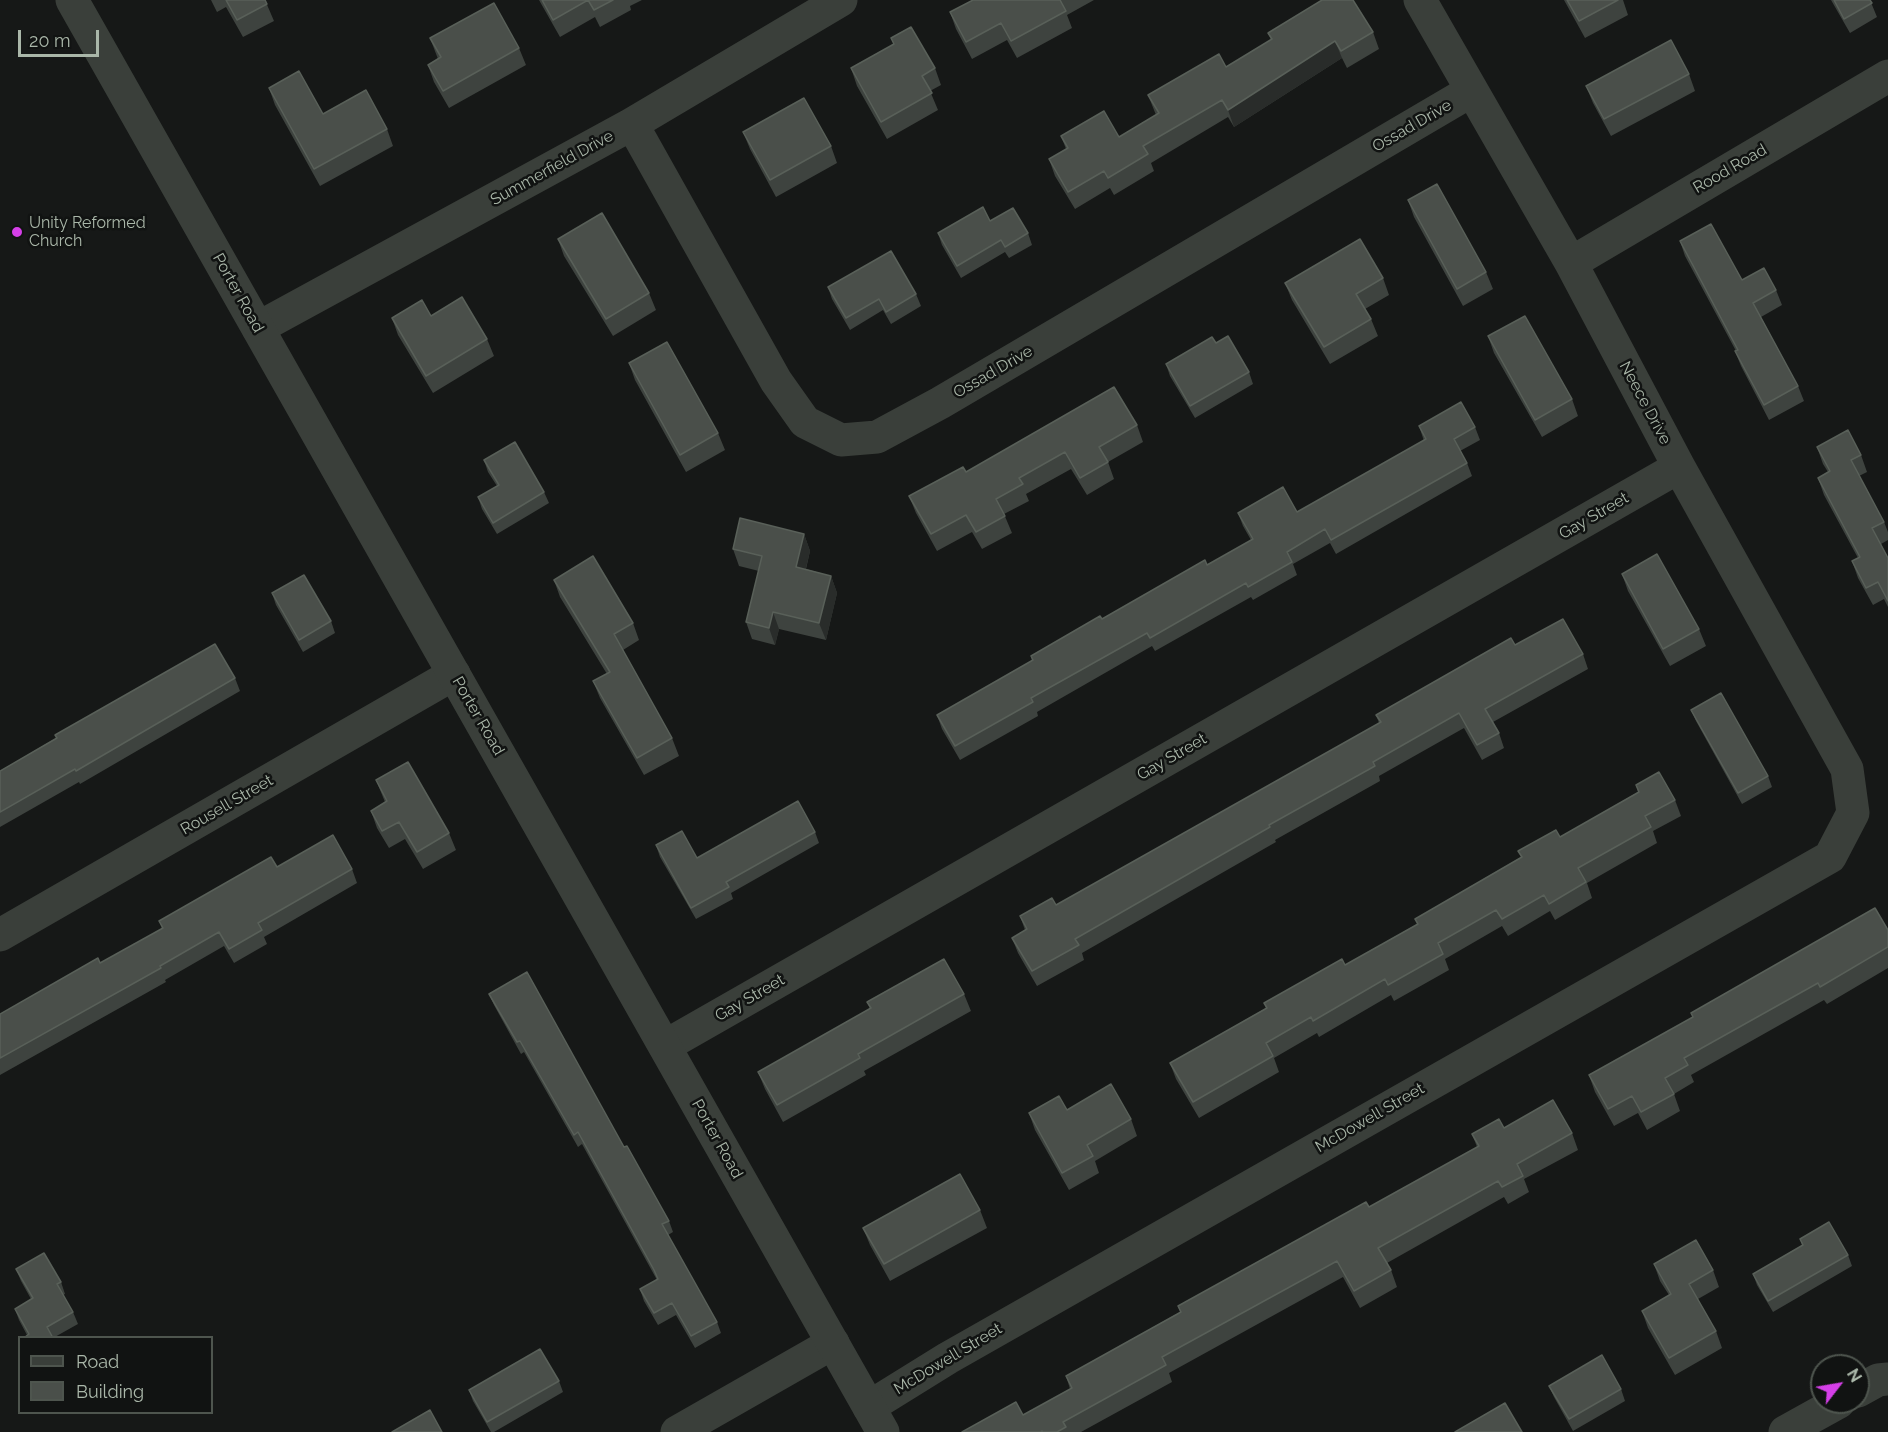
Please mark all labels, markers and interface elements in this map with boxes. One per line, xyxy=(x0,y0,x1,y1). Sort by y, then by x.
scale bar xyxy=(21,18,102,56)
text: 20 m xyxy=(29,30,71,51)
street label: Ossad Drive xyxy=(1369,96,1455,156)
street label: Summerfield Drive xyxy=(487,126,617,210)
street label: Rood Road xyxy=(1690,140,1770,198)
place label: Unity Reformed Church xyxy=(29,213,146,251)
marker: Unity Reformed Church xyxy=(10,225,24,239)
street label: Porter Road xyxy=(208,250,268,336)
street label: Ossad Drive xyxy=(950,342,1036,402)
street label: Neece Drive xyxy=(1615,358,1675,448)
street label: Gay Street xyxy=(1556,488,1632,544)
street label: Porter Road xyxy=(448,673,508,759)
street label: Gay Street xyxy=(1134,729,1210,785)
street label: Rousell Street xyxy=(177,771,277,839)
street label: Gay Street xyxy=(712,970,788,1026)
street label: McDowell Street xyxy=(1312,1079,1428,1157)
street label: Porter Road xyxy=(687,1096,747,1182)
street label: McDowell Street xyxy=(891,1319,1005,1399)
legend xyxy=(18,1336,213,1414)
text: Road xyxy=(76,1351,119,1372)
north arrow xyxy=(1810,1354,1870,1414)
text: N xyxy=(1843,1365,1865,1386)
text: Building xyxy=(76,1381,144,1402)

